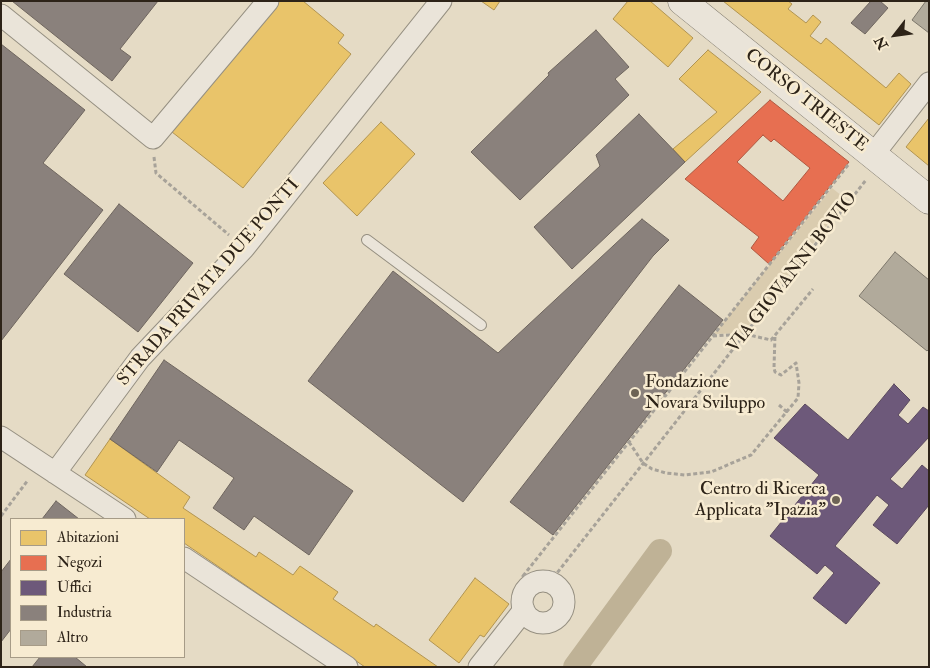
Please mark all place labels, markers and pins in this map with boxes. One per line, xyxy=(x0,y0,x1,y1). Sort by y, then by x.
place label: Fondazione Novara Sviluppo xyxy=(645,372,765,414)
marker: Fondazione Novara Sviluppo xyxy=(629,387,641,399)
place label: Centro di Ricerca Applicata "Ipazia" xyxy=(695,479,826,522)
marker: Centro di Ricerca Applicata "Ipazia" xyxy=(830,494,842,506)

